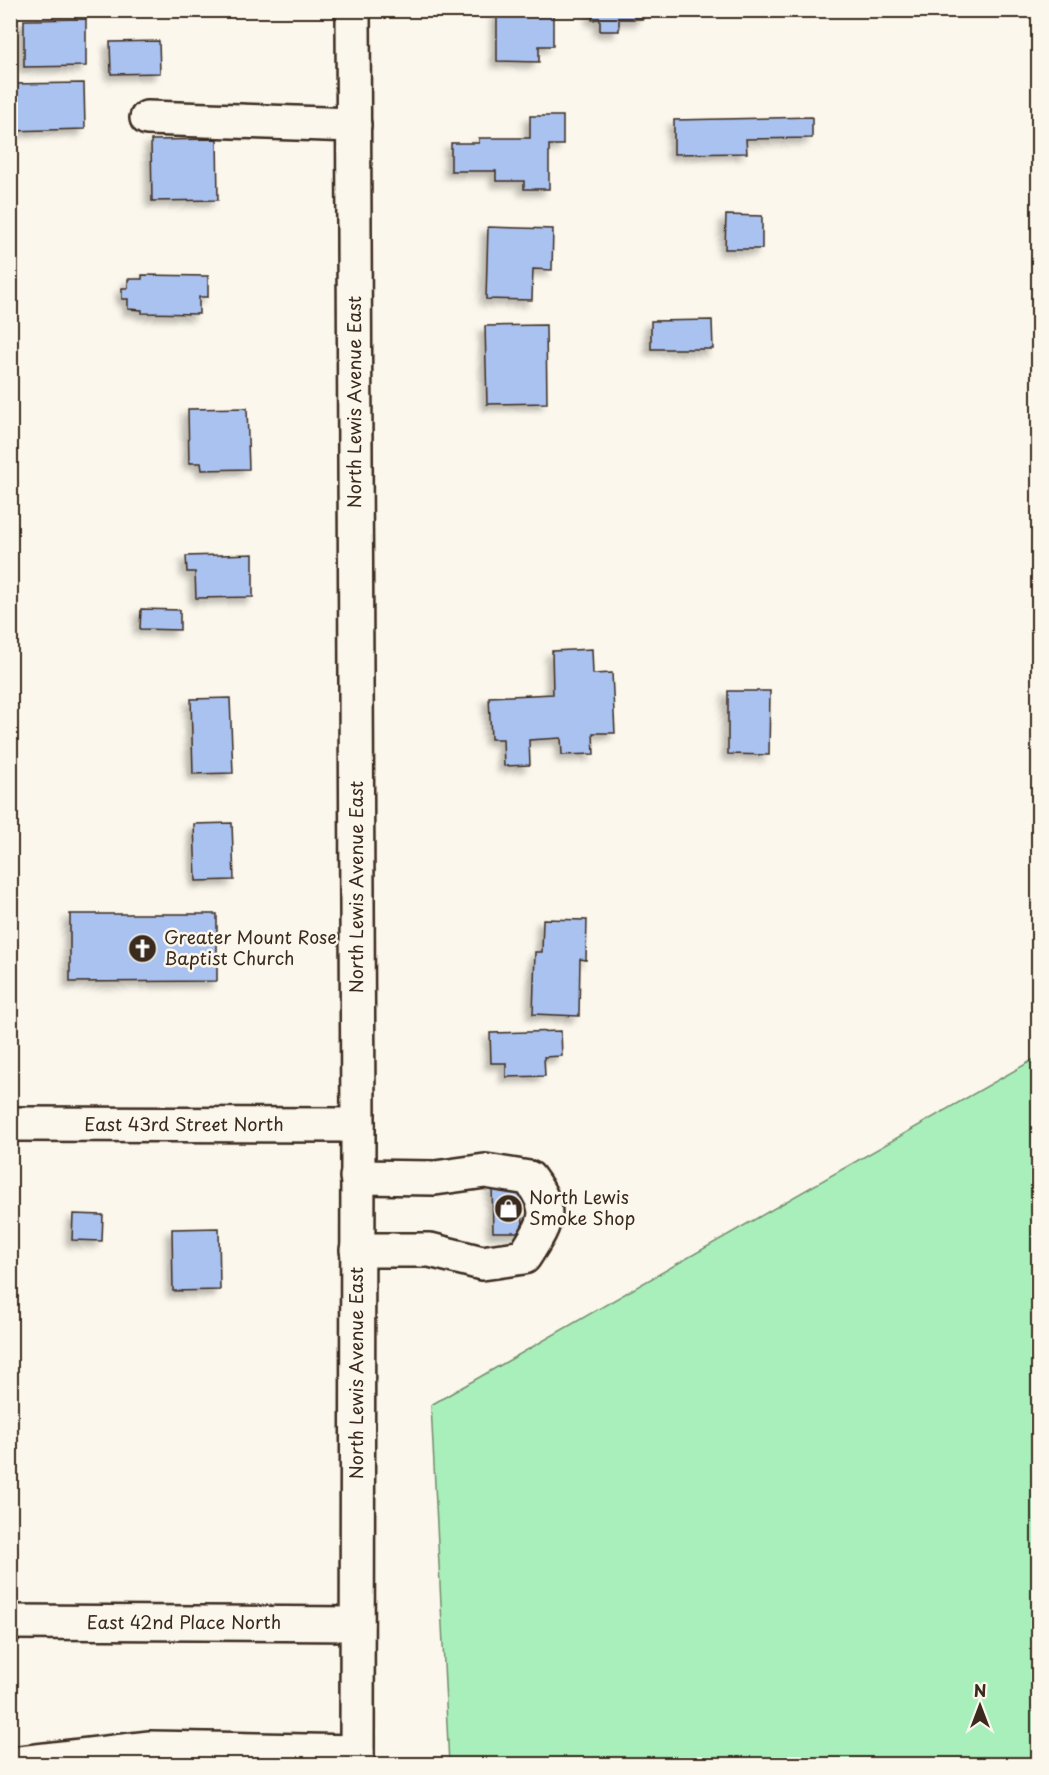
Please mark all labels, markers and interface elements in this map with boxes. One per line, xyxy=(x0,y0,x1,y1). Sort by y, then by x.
street label: North Lewis Avenue East xyxy=(340,296,367,508)
street label: North Lewis Avenue East xyxy=(342,781,369,993)
place label: Greater Mount Rose Baptist Church xyxy=(164,923,337,971)
church icon: Greater Mount Rose Baptist Church xyxy=(127,932,159,964)
street label: East 43rd Street North xyxy=(84,1110,284,1137)
place label: North Lewis Smoke Shop xyxy=(529,1183,635,1231)
shop icon: North Lewis Smoke Shop xyxy=(492,1192,524,1224)
street label: North Lewis Avenue East xyxy=(342,1267,369,1479)
street label: East 42nd Place North xyxy=(87,1608,281,1635)
north arrow xyxy=(950,1676,1010,1736)
text: N xyxy=(974,1678,986,1702)

